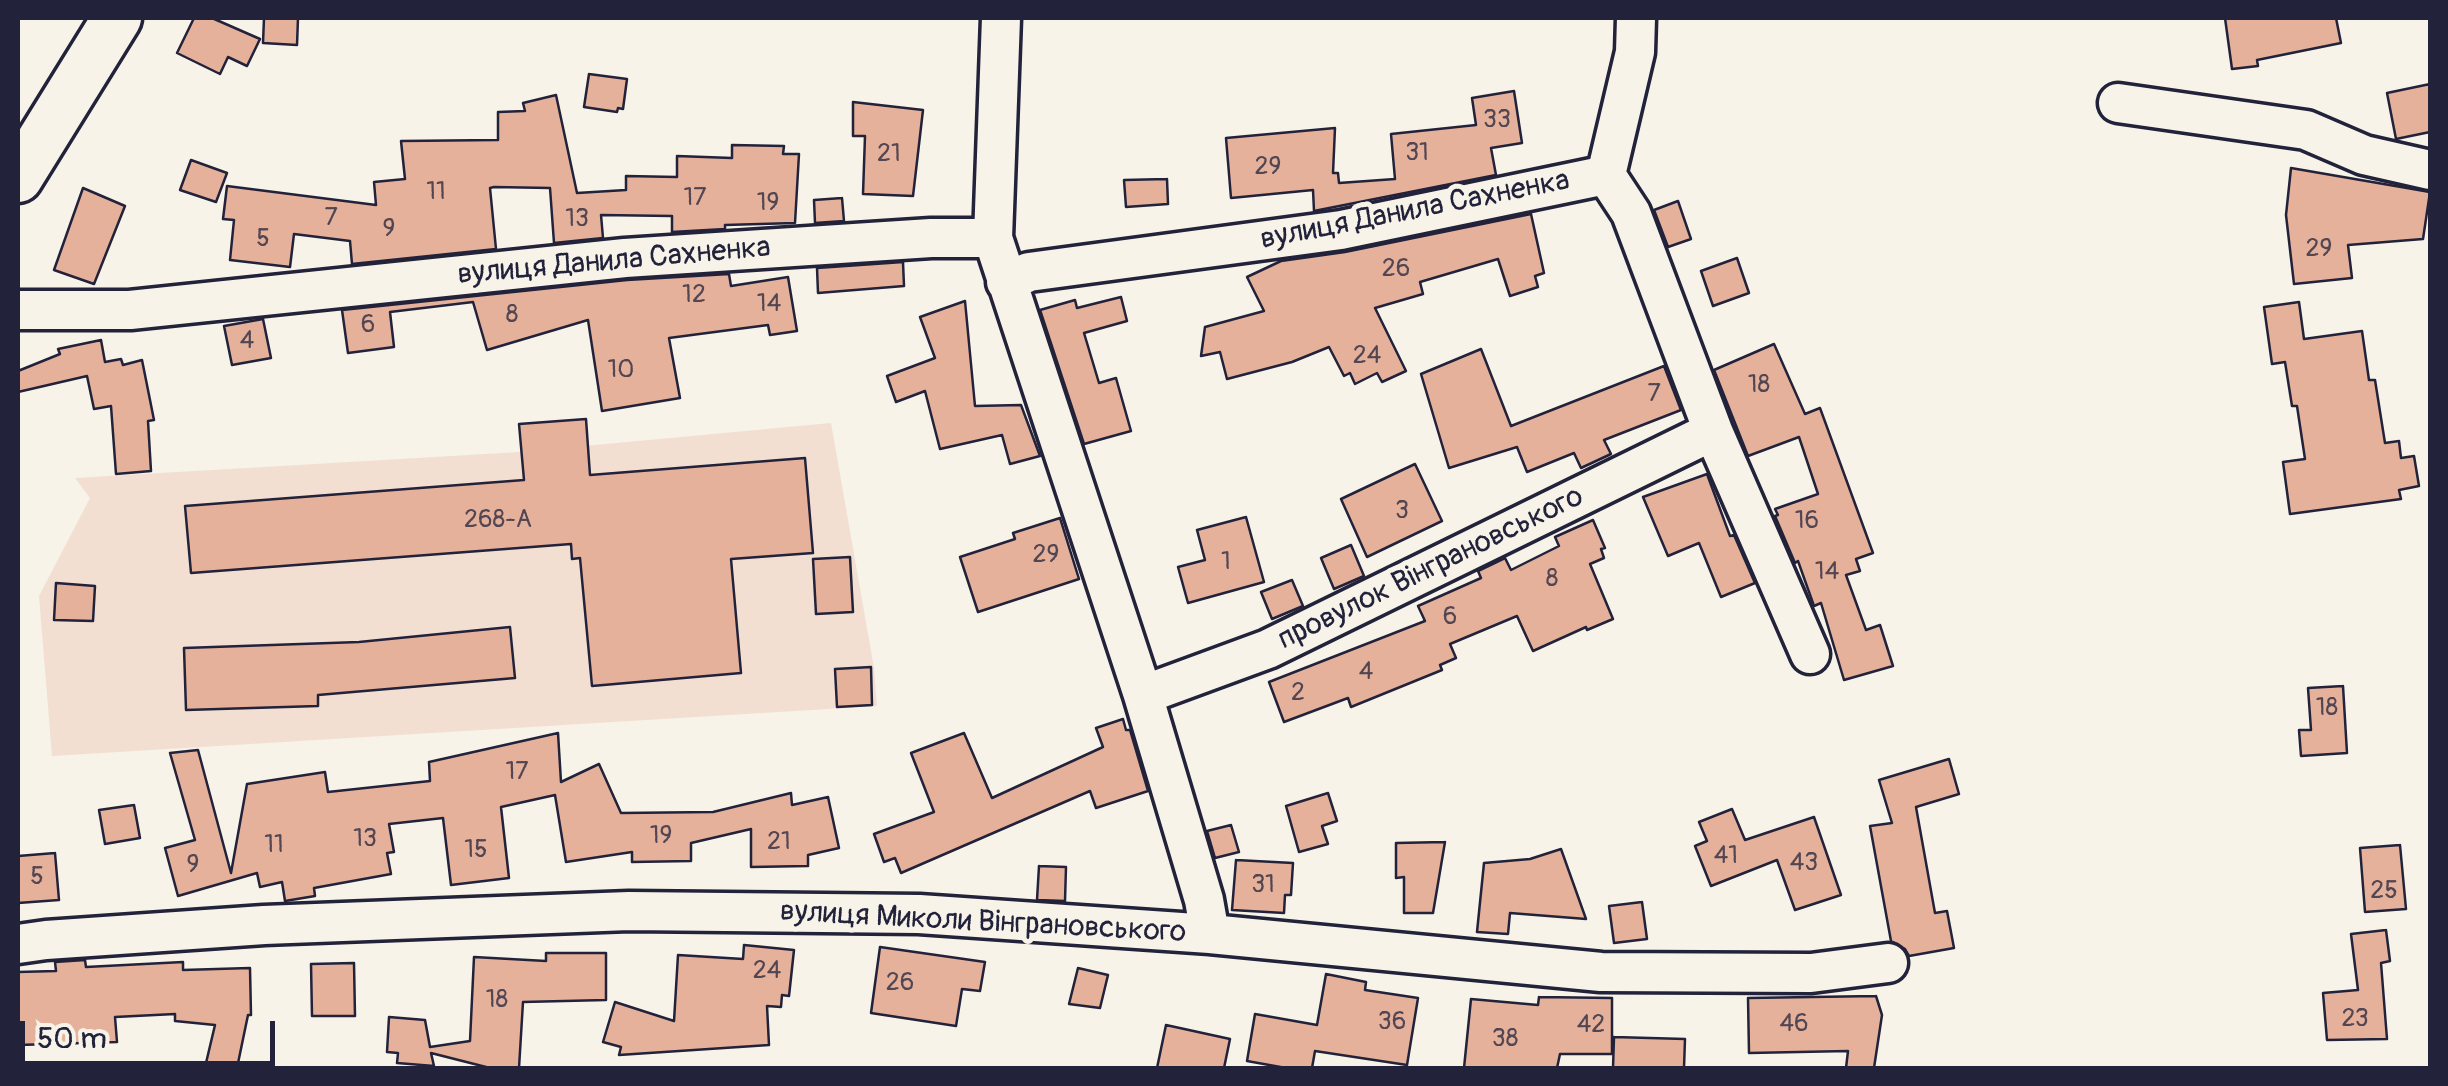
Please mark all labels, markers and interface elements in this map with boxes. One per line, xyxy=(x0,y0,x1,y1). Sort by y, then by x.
house number: 33 xyxy=(1483,106,1511,136)
house number: 31 xyxy=(1405,139,1429,169)
house number: 21 xyxy=(877,140,901,170)
house number: 29 xyxy=(1255,153,1281,183)
street label: вулиця Данила Сахненка xyxy=(1257,163,1573,259)
house number: 11 xyxy=(426,178,446,208)
house number: 17 xyxy=(684,184,706,214)
house number: 19 xyxy=(757,189,779,219)
house number: 7 xyxy=(324,204,338,234)
house number: 13 xyxy=(565,205,589,235)
house number: 9 xyxy=(383,215,395,245)
house number: 5 xyxy=(256,225,270,255)
street label: вулиця Данила Сахненка xyxy=(456,230,772,294)
house number: 29 xyxy=(2306,235,2332,265)
house number: 26 xyxy=(1382,255,1410,285)
house number: 12 xyxy=(682,281,706,311)
house number: 14 xyxy=(757,290,781,320)
house number: 8 xyxy=(506,301,518,331)
house number: 6 xyxy=(361,311,375,341)
house number: 4 xyxy=(240,327,254,357)
house number: 24 xyxy=(1353,342,1381,372)
house number: 10 xyxy=(608,356,634,386)
house number: 18 xyxy=(1748,371,1770,401)
house number: 7 xyxy=(1647,380,1661,410)
street label: провулок Вінграновського xyxy=(1272,479,1590,659)
house number: 3 xyxy=(1395,497,1409,527)
house number: 268-А xyxy=(464,506,532,536)
house number: 16 xyxy=(1795,507,1819,537)
house number: 29 xyxy=(1033,541,1059,571)
house number: 1 xyxy=(1221,548,1231,578)
house number: 14 xyxy=(1815,558,1839,588)
house number: 8 xyxy=(1546,565,1558,595)
house number: 6 xyxy=(1443,603,1457,633)
house number: 4 xyxy=(1359,658,1373,688)
house number: 2 xyxy=(1291,679,1305,709)
house number: 18 xyxy=(2316,694,2338,724)
house number: 17 xyxy=(506,758,528,788)
house number: 19 xyxy=(650,822,672,852)
house number: 13 xyxy=(353,825,377,855)
house number: 21 xyxy=(767,828,791,858)
house number: 11 xyxy=(264,831,284,861)
house number: 15 xyxy=(464,836,488,866)
house number: 41 xyxy=(1714,842,1738,872)
house number: 43 xyxy=(1790,849,1818,879)
house number: 9 xyxy=(187,851,199,881)
house number: 5 xyxy=(30,863,44,893)
house number: 31 xyxy=(1251,871,1275,901)
house number: 25 xyxy=(2370,877,2398,907)
street label: вулиця Миколи Вінграновського xyxy=(779,894,1187,952)
house number: 24 xyxy=(753,957,781,987)
house number: 26 xyxy=(886,969,914,999)
house number: 18 xyxy=(486,986,508,1016)
scale bar xyxy=(25,1001,280,1063)
house number: 23 xyxy=(2341,1005,2369,1035)
house number: 36 xyxy=(1378,1008,1406,1038)
house number: 46 xyxy=(1779,1010,1809,1040)
house number: 42 xyxy=(1577,1011,1605,1041)
text: 50 m xyxy=(37,1020,107,1057)
house number: 38 xyxy=(1492,1025,1518,1055)

